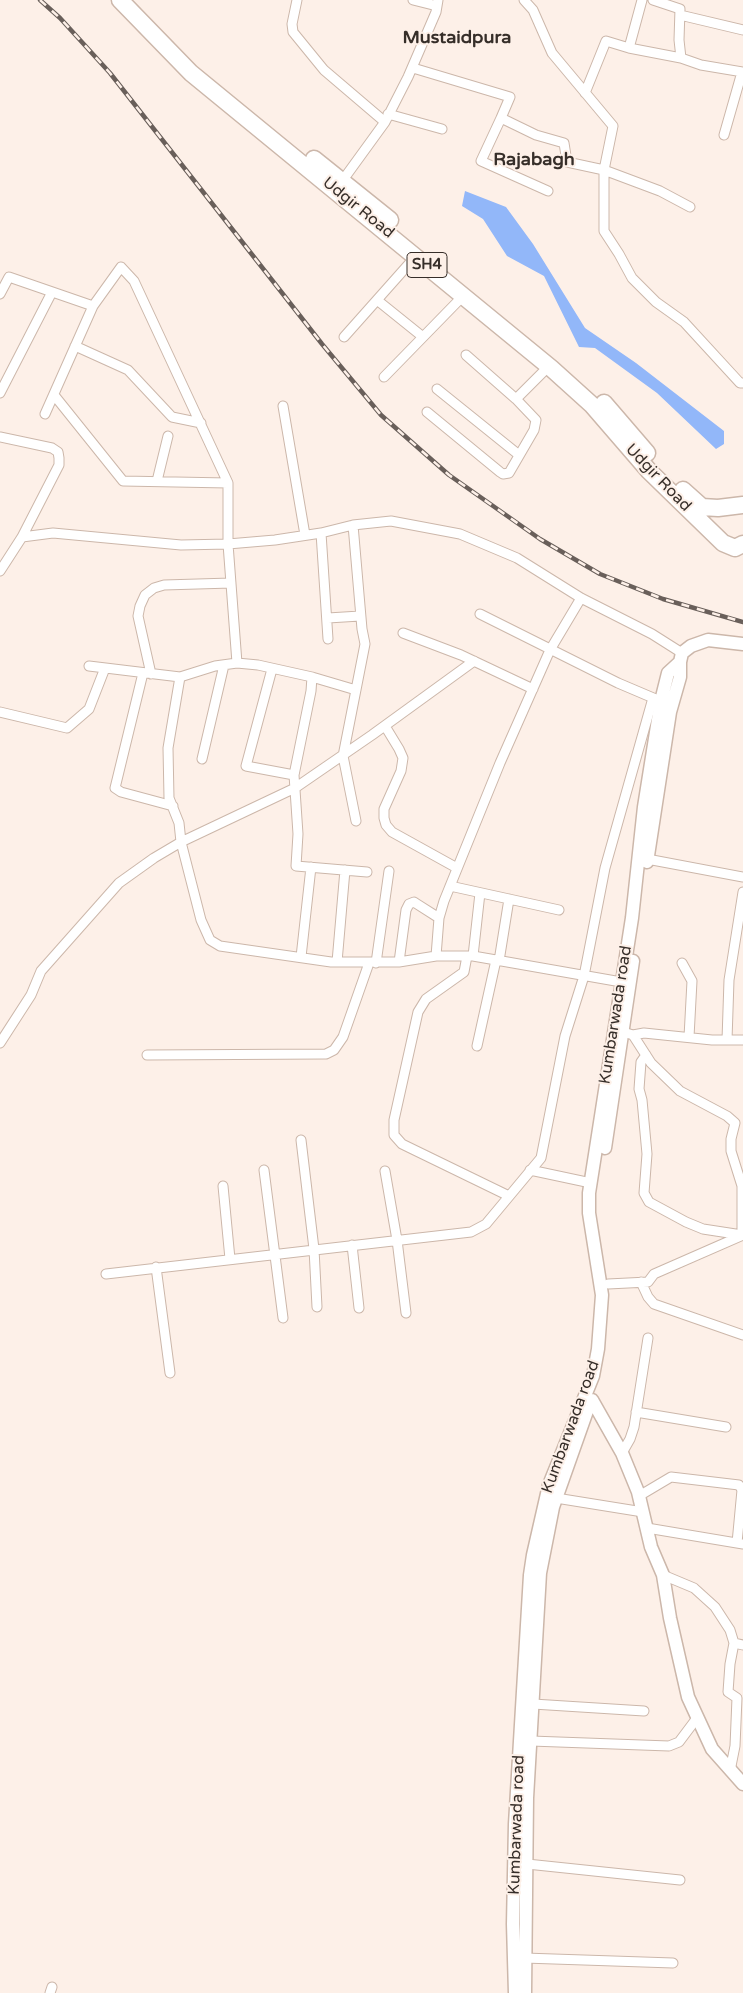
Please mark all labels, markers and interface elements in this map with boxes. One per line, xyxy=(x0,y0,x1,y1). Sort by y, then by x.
district label: Mustaidpura xyxy=(403,27,511,49)
district label: Rajabagh xyxy=(493,149,575,171)
street label: Udgir Road xyxy=(318,173,398,243)
road number: SH4 xyxy=(407,252,447,278)
street label: Udgir Road xyxy=(621,440,695,516)
street label: Kumbarwada road xyxy=(596,944,636,1086)
street label: Kumbarwada road xyxy=(538,1358,604,1496)
street label: Kumbarwada road xyxy=(505,1755,529,1895)

